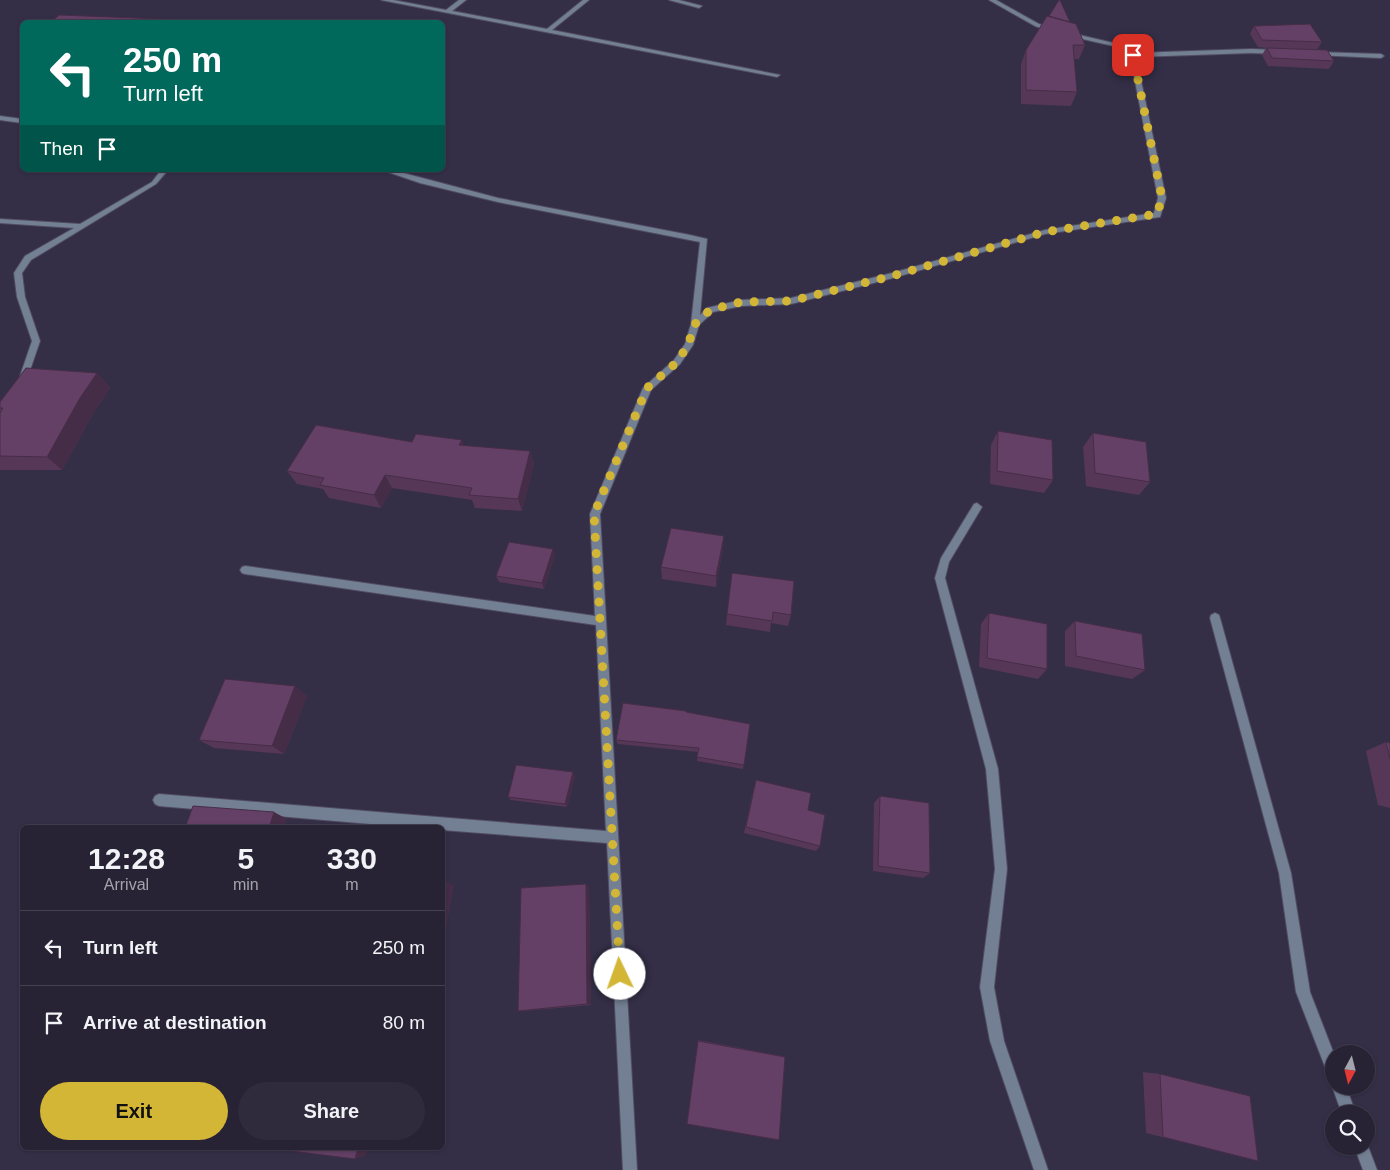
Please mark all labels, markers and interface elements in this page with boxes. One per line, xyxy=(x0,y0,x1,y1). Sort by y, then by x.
pin xyxy=(1112,34,1154,76)
icon: left xyxy=(40,40,105,105)
text: 250 m xyxy=(123,40,222,79)
icon: arrive xyxy=(1119,41,1147,69)
text: Turn left xyxy=(123,81,203,106)
icon: arrive xyxy=(93,135,121,163)
text: Then xyxy=(40,138,83,159)
text: 12:28 xyxy=(88,842,165,875)
text: 5 xyxy=(237,842,254,875)
text: 330 xyxy=(327,842,377,875)
text: Arrival xyxy=(104,876,149,893)
text: min xyxy=(233,876,259,893)
text: m xyxy=(345,876,358,893)
icon: left xyxy=(40,934,68,962)
text: Turn left xyxy=(83,937,158,958)
text: 250 m xyxy=(372,937,425,958)
position arrow xyxy=(593,947,645,999)
icon: arrive xyxy=(40,1009,68,1037)
text: Arrive at destination xyxy=(83,1012,267,1033)
text: 80 m xyxy=(383,1012,425,1033)
north arrow xyxy=(1325,1045,1375,1095)
map controls xyxy=(1325,1045,1375,1155)
button: Exit xyxy=(40,1082,228,1140)
button: Share xyxy=(238,1082,425,1140)
button: search xyxy=(1325,1105,1375,1155)

